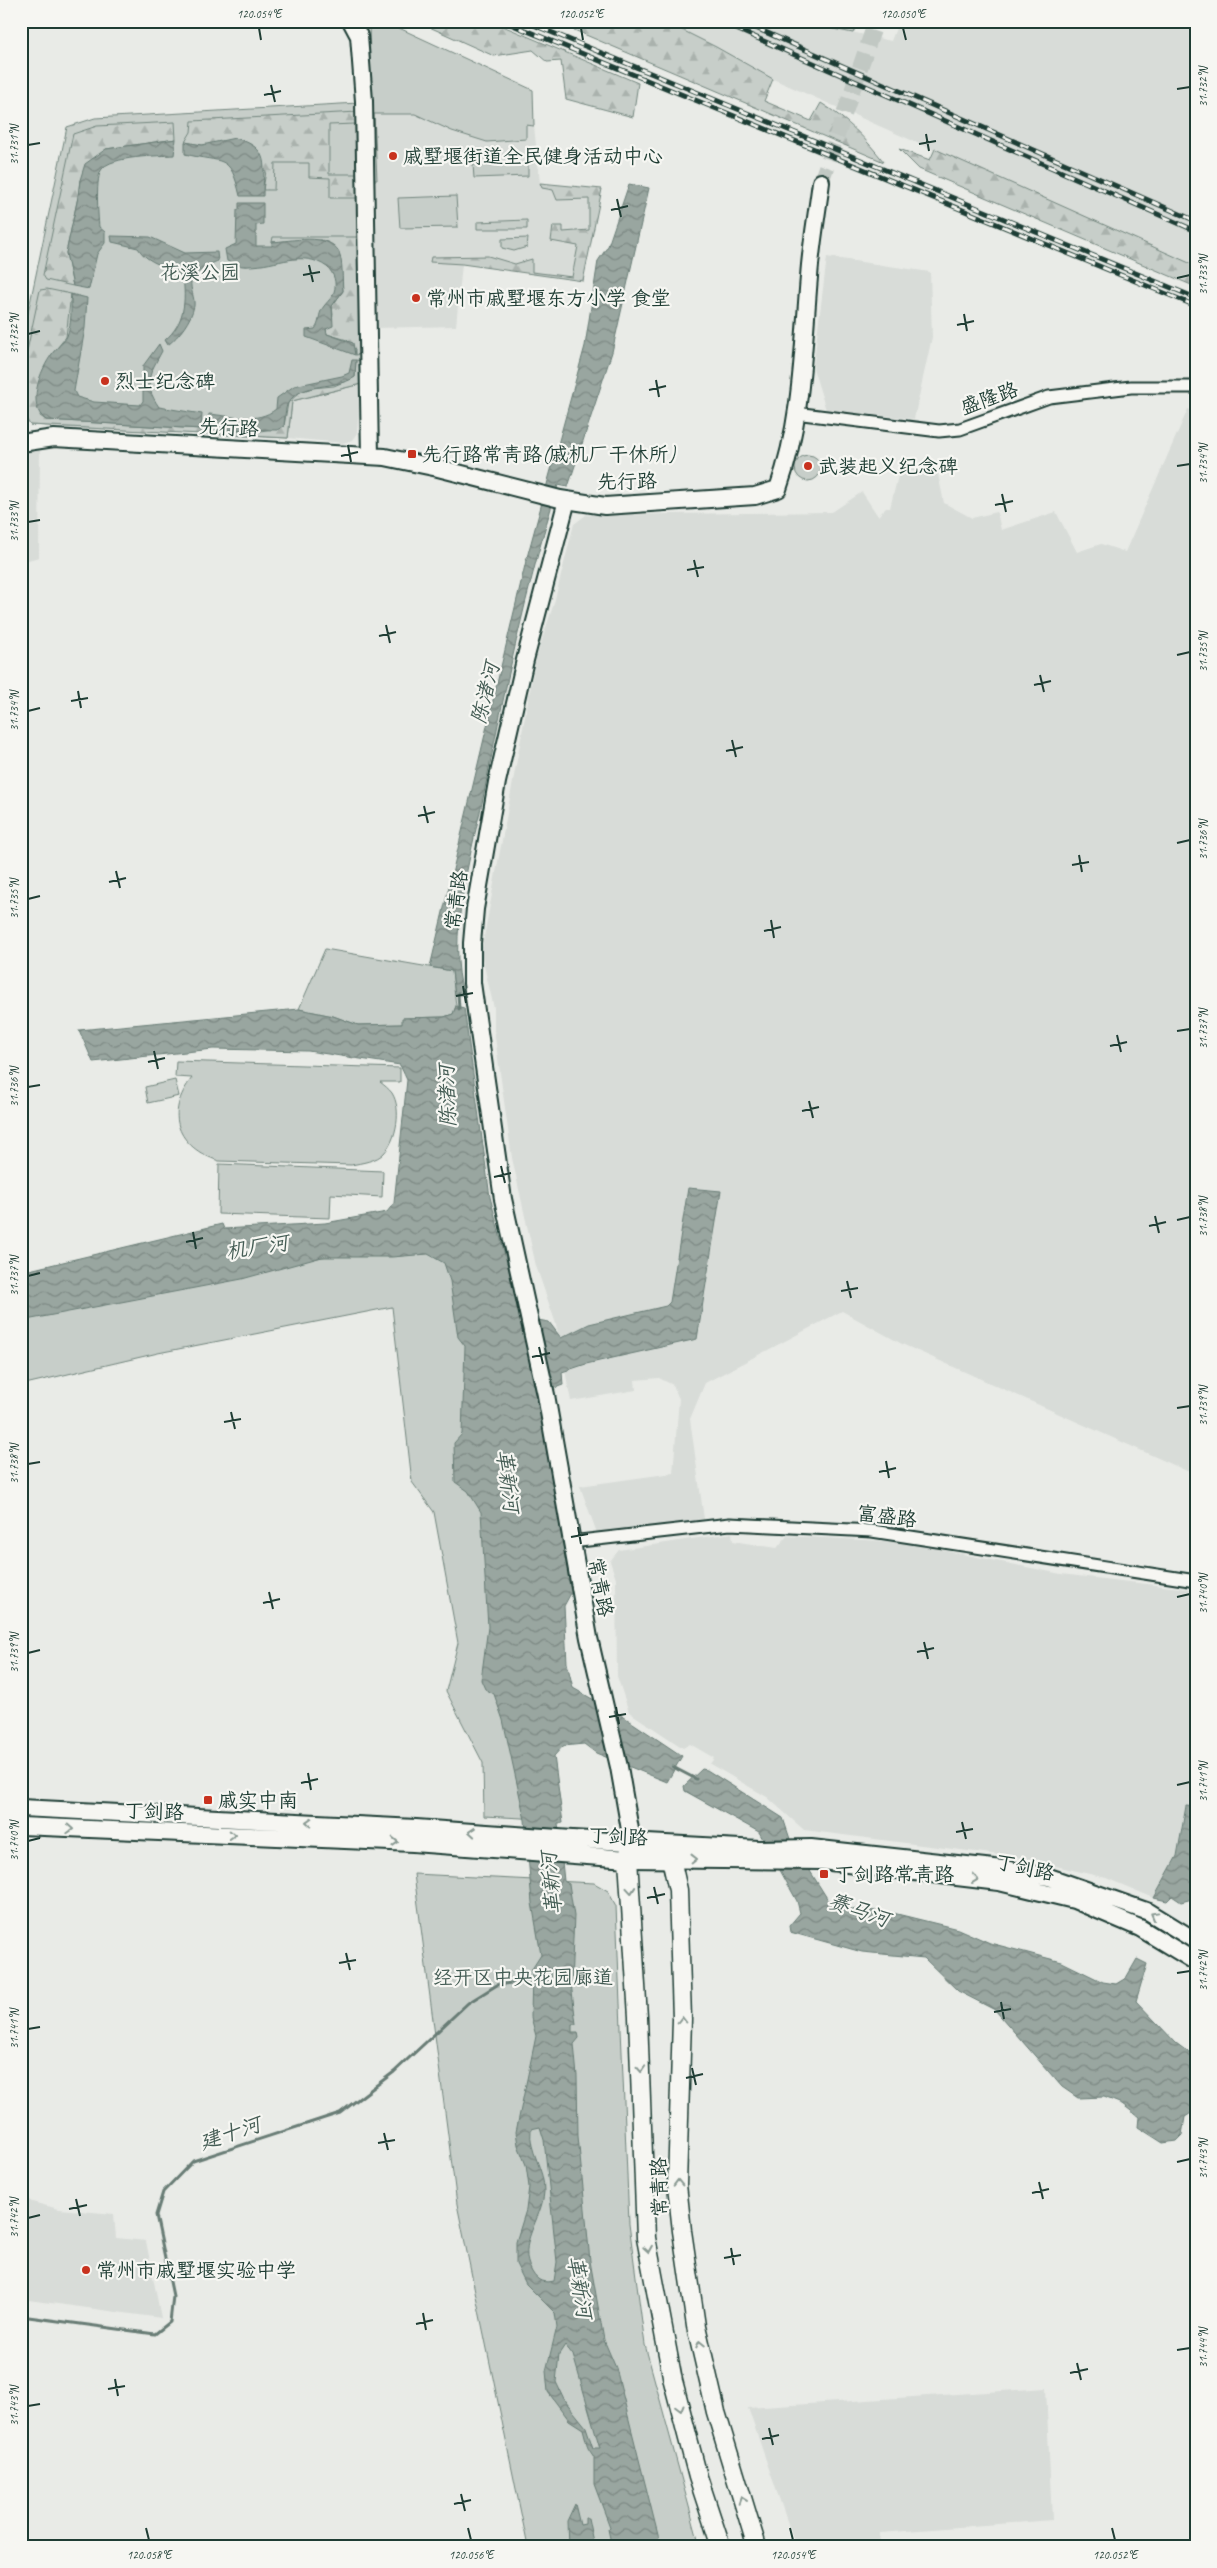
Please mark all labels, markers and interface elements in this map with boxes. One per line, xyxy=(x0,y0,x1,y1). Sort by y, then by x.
text: 120.054°E xyxy=(237,6,283,22)
text: 120.052°E xyxy=(559,6,605,22)
text: 120.050°E xyxy=(881,6,927,22)
text: 31.732°N xyxy=(1195,65,1211,107)
text: 31.731°N xyxy=(6,123,22,165)
place label: 戚墅堰街道全民健身活动中心 xyxy=(403,144,663,169)
marker: 戚墅堰街道全民健身活动中心 xyxy=(387,150,399,162)
text: 31.733°N xyxy=(1195,253,1211,295)
park label: 花溪公园 xyxy=(160,260,240,285)
place label: 常州市戚墅堰东方小学 食堂 xyxy=(426,286,671,311)
marker: 常州市戚墅堰东方小学 食堂 xyxy=(410,292,422,304)
text: 31.732°N xyxy=(6,312,22,354)
place label: 烈士纪念碑 xyxy=(115,369,215,394)
marker: 烈士纪念碑 xyxy=(99,375,111,387)
street label: 盛隆路 xyxy=(957,376,1023,420)
street label: 先行路 xyxy=(198,413,261,442)
place label: 先行路常青路(戚机厂干休所) xyxy=(422,442,677,467)
text: 31.734°N xyxy=(1195,442,1211,484)
marker: 先行路常青路(戚机厂干休所) xyxy=(406,448,418,460)
place label: 武装起义纪念碑 xyxy=(818,454,958,479)
marker: 武装起义纪念碑 xyxy=(802,460,814,472)
street label: 先行路 xyxy=(597,468,658,495)
text: 31.733°N xyxy=(6,500,22,542)
text: 31.735°N xyxy=(1195,630,1211,672)
water label: 陈渚河 xyxy=(465,656,506,727)
text: 31.734°N xyxy=(6,689,22,731)
text: 31.736°N xyxy=(1195,818,1211,860)
street label: 常青路 xyxy=(440,868,473,932)
text: 31.735°N xyxy=(6,877,22,919)
text: 31.737°N xyxy=(1195,1007,1211,1049)
water label: 陈渚河 xyxy=(433,1061,461,1128)
text: 31.736°N xyxy=(6,1065,22,1107)
text: 31.738°N xyxy=(1195,1195,1211,1237)
water label: 机厂河 xyxy=(224,1229,293,1265)
text: 31.737°N xyxy=(6,1254,22,1296)
text: 31.739°N xyxy=(1195,1384,1211,1426)
text: 31.738°N xyxy=(6,1442,22,1484)
water label: 革新河 xyxy=(491,1448,525,1517)
street label: 富盛路 xyxy=(856,1500,919,1533)
street label: 常青路 xyxy=(583,1555,619,1620)
text: 31.740°N xyxy=(1195,1572,1211,1614)
text: 31.739°N xyxy=(6,1631,22,1673)
text: 31.741°N xyxy=(1195,1760,1211,1802)
place label: 戚实中南 xyxy=(218,1788,298,1813)
marker: 戚实中南 xyxy=(202,1794,214,1806)
street label: 丁剑路 xyxy=(124,1798,185,1825)
one-way arrow xyxy=(305,1817,313,1828)
text: 31.740°N xyxy=(6,1819,22,1861)
street label: 丁剑路 xyxy=(587,1822,650,1851)
one-way arrow xyxy=(66,1823,74,1834)
one-way arrow xyxy=(467,1827,475,1838)
one-way arrow xyxy=(229,1830,237,1841)
one-way arrow xyxy=(391,1837,399,1848)
water label: 革新河 xyxy=(535,1847,567,1916)
street label: 丁剑路 xyxy=(993,1849,1058,1886)
one-way arrow xyxy=(691,1854,699,1864)
place label: 丁剑路常青路 xyxy=(834,1862,955,1887)
marker: 丁剑路常青路 xyxy=(818,1868,830,1880)
one-way arrow xyxy=(971,1873,979,1884)
one-way arrow xyxy=(625,1886,636,1894)
water label: 赛马河 xyxy=(825,1887,896,1934)
one-way arrow xyxy=(1151,1911,1160,1921)
text: 31.742°N xyxy=(1195,1949,1211,1991)
park label: 经开区中央花园廊道 xyxy=(433,1965,613,1990)
text: 31.741°N xyxy=(6,2007,22,2049)
one-way arrow xyxy=(677,2016,687,2024)
one-way arrow xyxy=(635,2065,646,2073)
water label: 建十河 xyxy=(196,2110,267,2155)
text: 31.743°N xyxy=(1195,2137,1211,2179)
street label: 常青路 xyxy=(646,2156,673,2217)
one-way arrow xyxy=(673,2179,683,2186)
text: 31.742°N xyxy=(6,2196,22,2238)
one-way arrow xyxy=(642,2245,652,2253)
water label: 革新河 xyxy=(562,2254,598,2323)
place label: 常州市戚墅堰实验中学 xyxy=(96,2258,296,2283)
marker: 常州市戚墅堰实验中学 xyxy=(80,2264,92,2276)
text: 31.744°N xyxy=(1195,2326,1211,2368)
one-way arrow xyxy=(695,2339,706,2348)
text: 31.743°N xyxy=(6,2384,22,2426)
one-way arrow xyxy=(674,2404,685,2413)
one-way arrow xyxy=(738,2497,748,2505)
text: 120.058°E xyxy=(127,2547,173,2563)
text: 120.056°E xyxy=(449,2547,495,2563)
text: 120.054°E xyxy=(771,2547,817,2563)
text: 120.052°E xyxy=(1093,2547,1139,2563)

